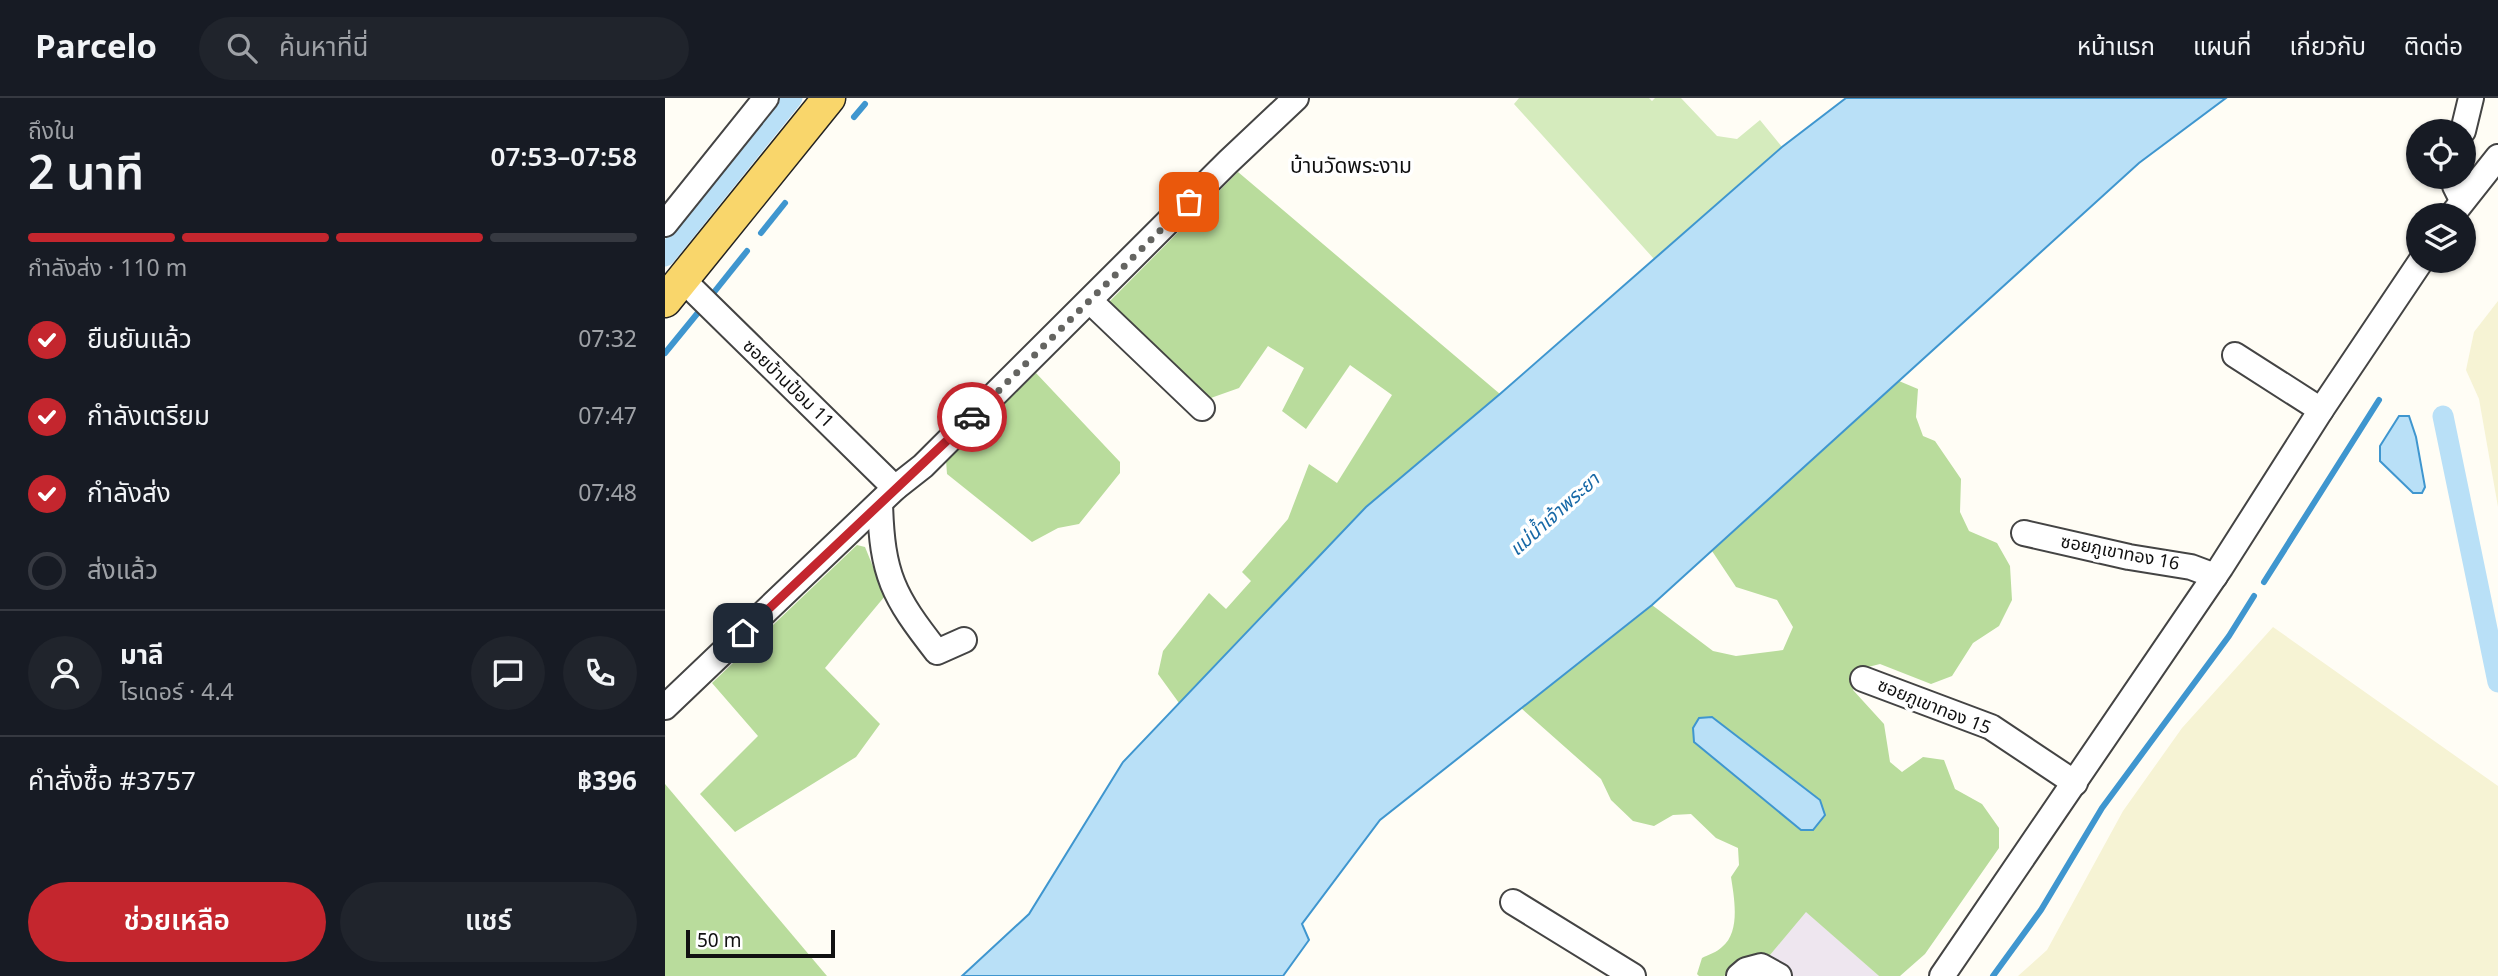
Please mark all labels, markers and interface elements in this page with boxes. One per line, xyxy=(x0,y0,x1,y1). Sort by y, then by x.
search box xyxy=(199,17,689,80)
text: Parcelo xyxy=(35,23,157,73)
text: ค้นหาที่นี่ xyxy=(279,28,368,68)
icon: search xyxy=(223,29,261,67)
text: หน้าแรก xyxy=(2077,30,2155,66)
text: แผนที่ xyxy=(2193,30,2251,66)
text: เกี่ยวกับ xyxy=(2289,30,2366,66)
text: ติดต่อ xyxy=(2404,30,2463,66)
text: ถึงใน xyxy=(28,115,75,149)
map controls xyxy=(2406,119,2476,273)
button: locate xyxy=(2406,119,2476,189)
text: 07:53–07:58 xyxy=(491,138,637,178)
text: 2 นาที xyxy=(28,140,144,210)
district label: บ้านวัดพระงาม xyxy=(1290,151,1412,182)
pin xyxy=(1159,172,1219,232)
icon: bag xyxy=(1170,183,1208,221)
button: layers xyxy=(2406,203,2476,273)
text: กำลังส่ง · 110 m xyxy=(28,252,187,286)
text: ยืนยันแล้ว xyxy=(87,320,192,360)
icon: check xyxy=(28,321,66,359)
text: 07:32 xyxy=(578,323,637,357)
street label: ซอยบ้านป้อม 11 xyxy=(736,333,840,435)
courier xyxy=(937,382,1007,452)
text: กำลังเตรียม xyxy=(87,397,210,437)
icon: check xyxy=(28,398,66,436)
icon: car xyxy=(953,398,991,436)
text: 07:47 xyxy=(578,400,637,434)
water label: แม่น้ำเจ้าพระยา xyxy=(1503,466,1607,563)
text: กำลังส่ง xyxy=(87,474,171,514)
icon: check xyxy=(28,475,66,513)
text: 07:48 xyxy=(578,477,637,511)
street label: ซอยภูเขาทอง 16 xyxy=(2058,528,2182,578)
text: ส่งแล้ว xyxy=(87,551,158,591)
pin xyxy=(713,603,773,663)
icon: home xyxy=(724,614,762,652)
button: person xyxy=(28,636,102,710)
text: มาลี xyxy=(120,636,164,676)
button: chat xyxy=(471,636,545,710)
button: phone xyxy=(563,636,637,710)
street label: ซอยภูเขาทอง 15 xyxy=(1873,672,1995,742)
text: ไรเดอร์ · 4.4 xyxy=(120,676,234,710)
text: คำสั่งซื้อ #3757 xyxy=(28,762,196,802)
text: ฿396 xyxy=(577,762,637,802)
button: ช่วยเหลือ xyxy=(28,882,326,962)
button: แชร์ xyxy=(340,882,637,962)
scale bar xyxy=(686,927,835,959)
text: 50 m xyxy=(697,927,741,956)

